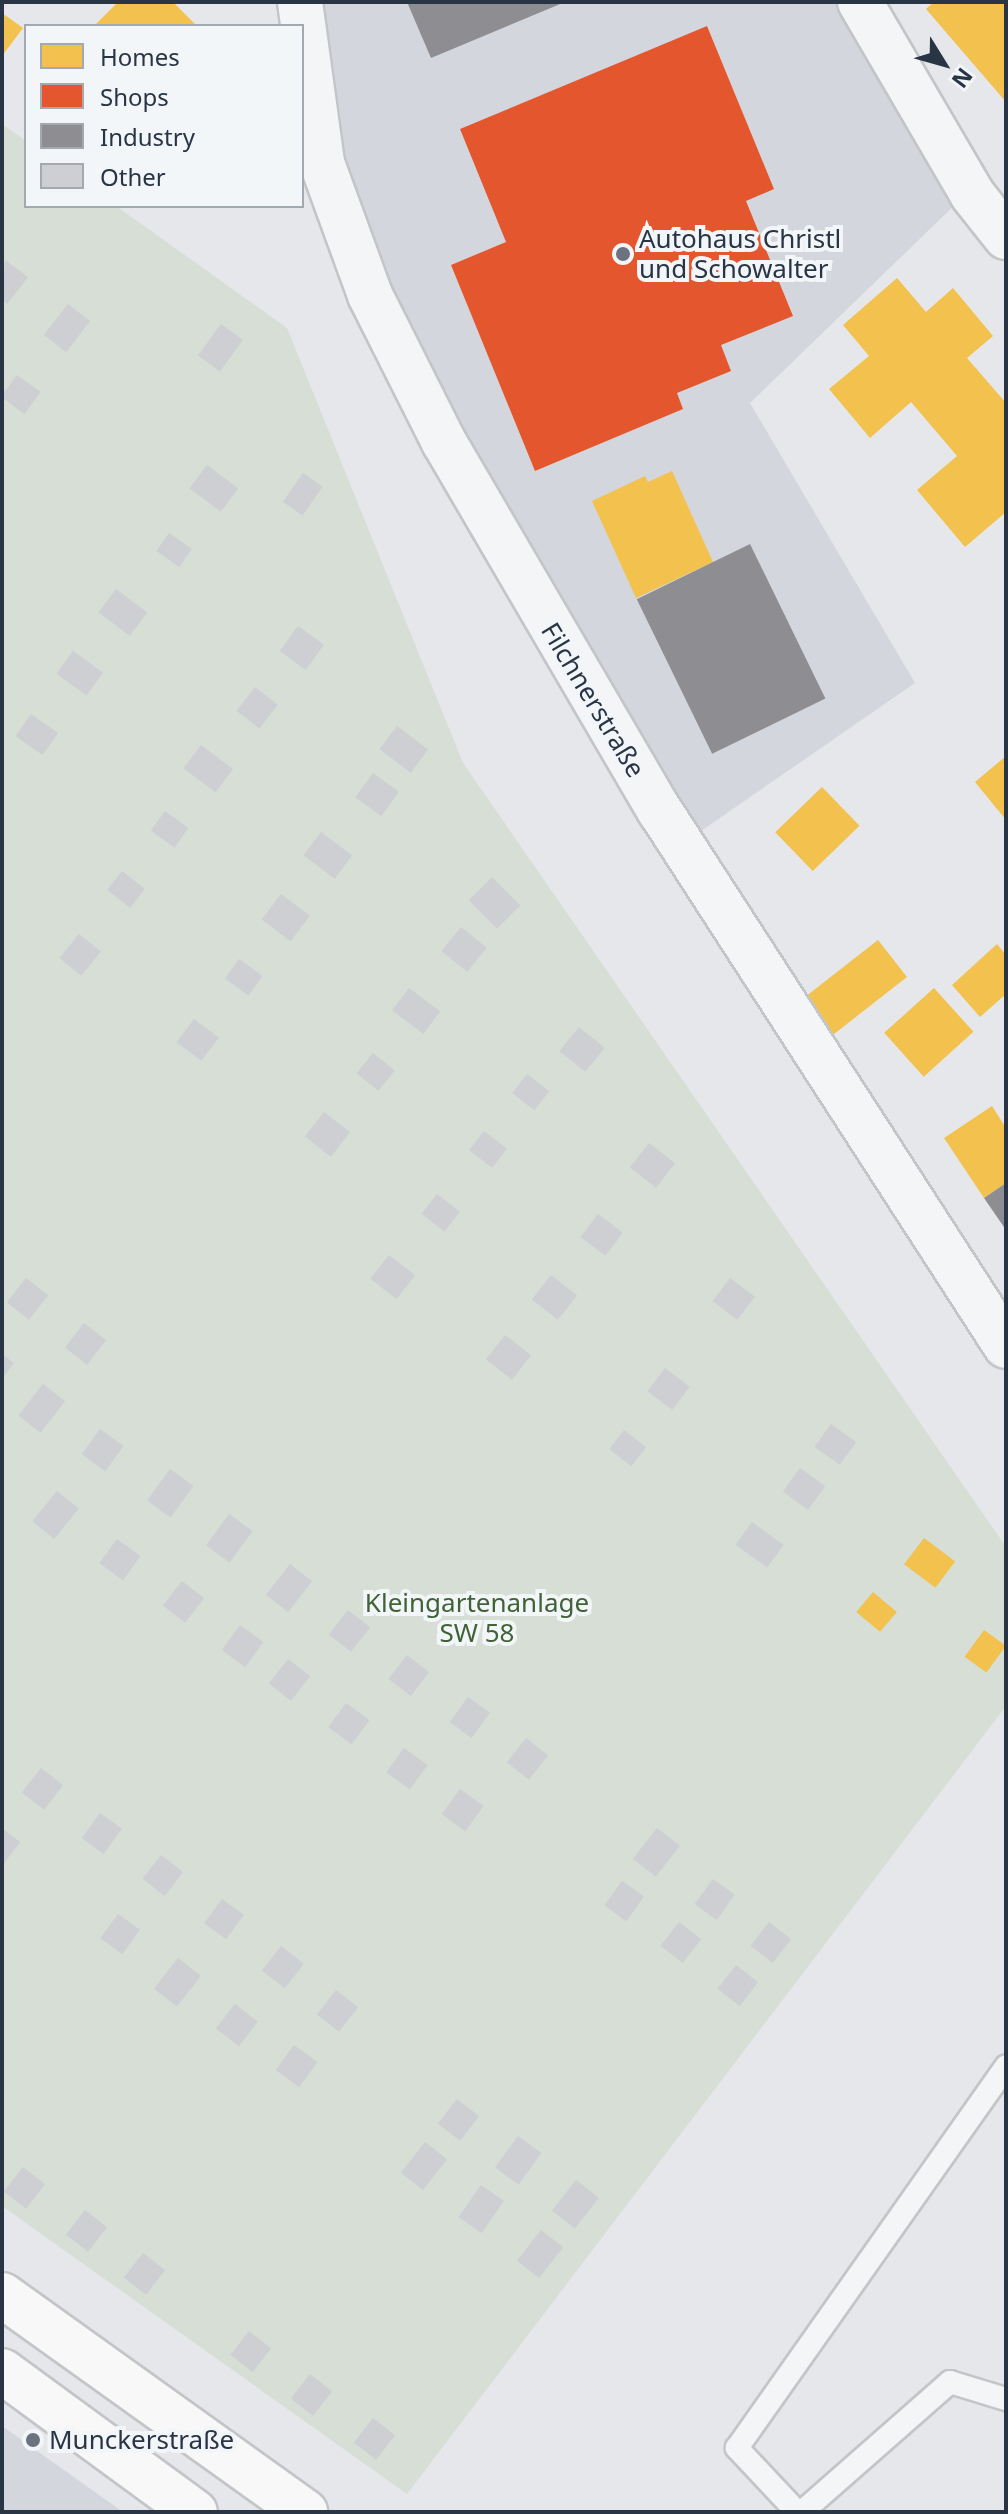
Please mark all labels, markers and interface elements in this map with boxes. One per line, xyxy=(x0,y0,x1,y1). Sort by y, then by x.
legend xyxy=(24,24,304,208)
north arrow xyxy=(904,24,984,104)
text: Homes xyxy=(100,40,180,73)
text: N xyxy=(946,62,981,95)
text: Shops xyxy=(100,80,169,113)
text: Industry xyxy=(100,120,195,153)
text: Other xyxy=(100,160,166,193)
place label: Autohaus Christl und Schowalter xyxy=(639,223,841,284)
marker: Autohaus Christl und Schowalter xyxy=(614,245,632,263)
street label: Filchnerstraße xyxy=(535,617,651,783)
park label: Kleingartenanlage SW 58 xyxy=(365,1587,589,1648)
place label: Munckerstraße xyxy=(49,2424,234,2456)
marker: Munckerstraße xyxy=(24,2431,42,2449)

